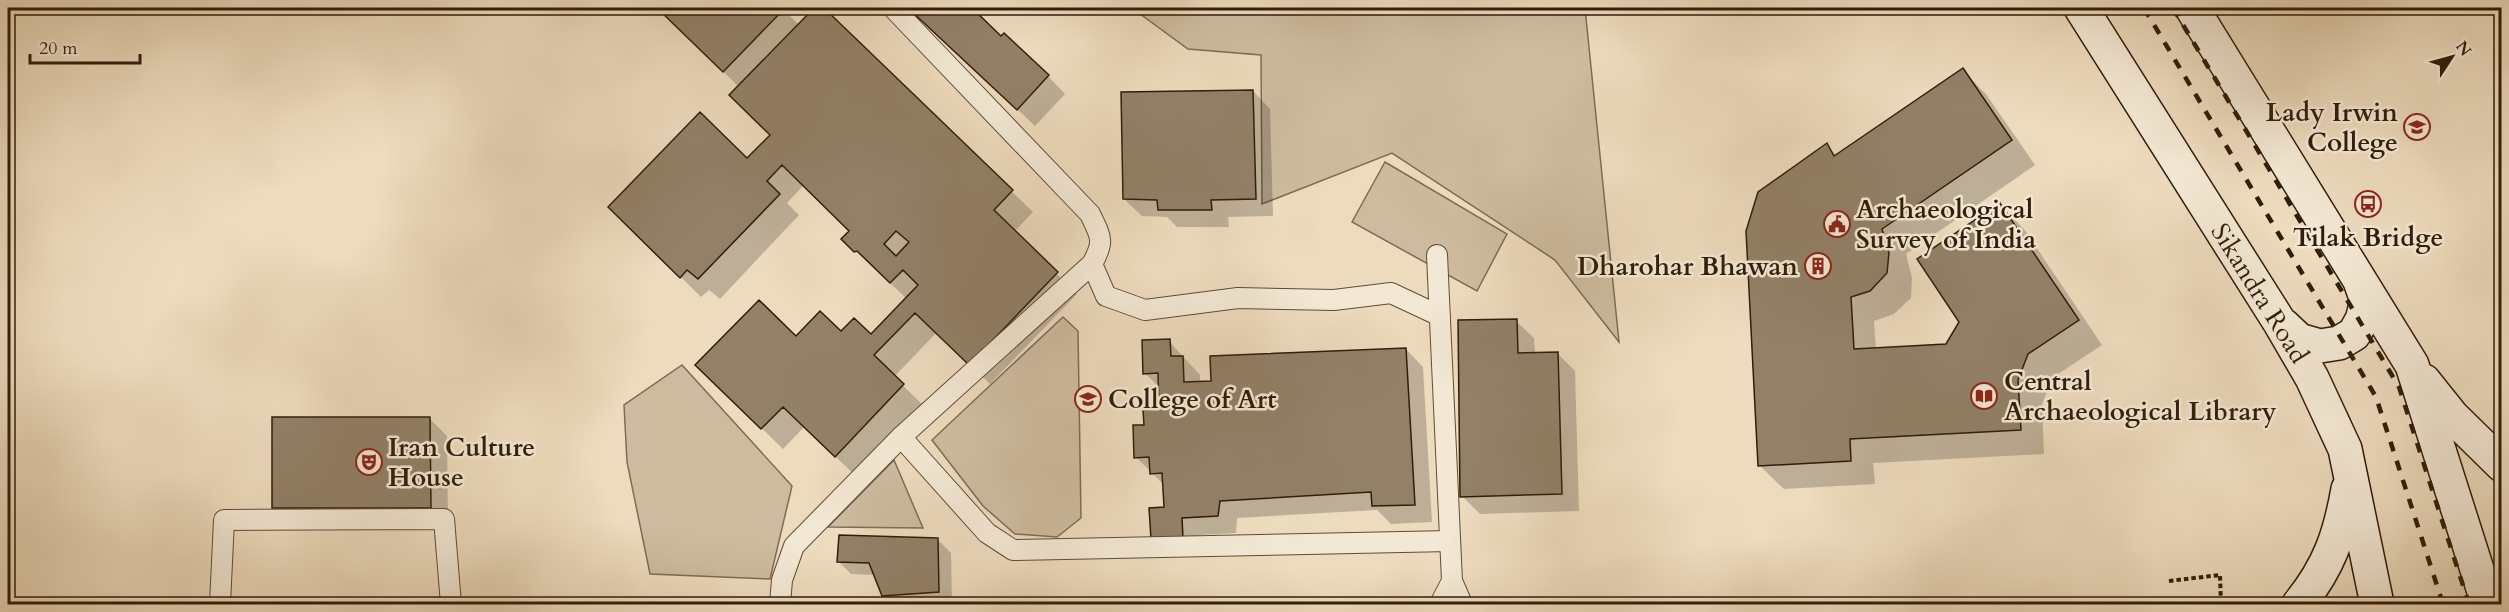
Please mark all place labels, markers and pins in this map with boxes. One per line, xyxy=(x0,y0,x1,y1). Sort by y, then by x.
place label: Lady Irwin College xyxy=(2266,95,2398,160)
school or university icon: Lady Irwin College xyxy=(2402,112,2432,142)
bus stop icon: Tilak Bridge xyxy=(2353,189,2383,219)
place label: Archaeological Survey of India xyxy=(1856,192,2036,257)
public building icon: Archaeological Survey of India xyxy=(1822,209,1852,239)
place label: Tilak Bridge xyxy=(2293,220,2443,255)
place label: Dharohar Bhawan xyxy=(1577,249,1798,284)
building icon: Dharohar Bhawan xyxy=(1803,251,1833,281)
place label: Central Archaeological Library xyxy=(2004,364,2277,429)
library icon: Central Archaeological Library xyxy=(1969,381,1999,411)
place label: College of Art xyxy=(1108,382,1276,417)
school or university icon: College of Art xyxy=(1073,384,1103,414)
place label: Iran Culture House xyxy=(388,430,535,495)
theatre icon: Iran Culture House xyxy=(354,447,384,477)

